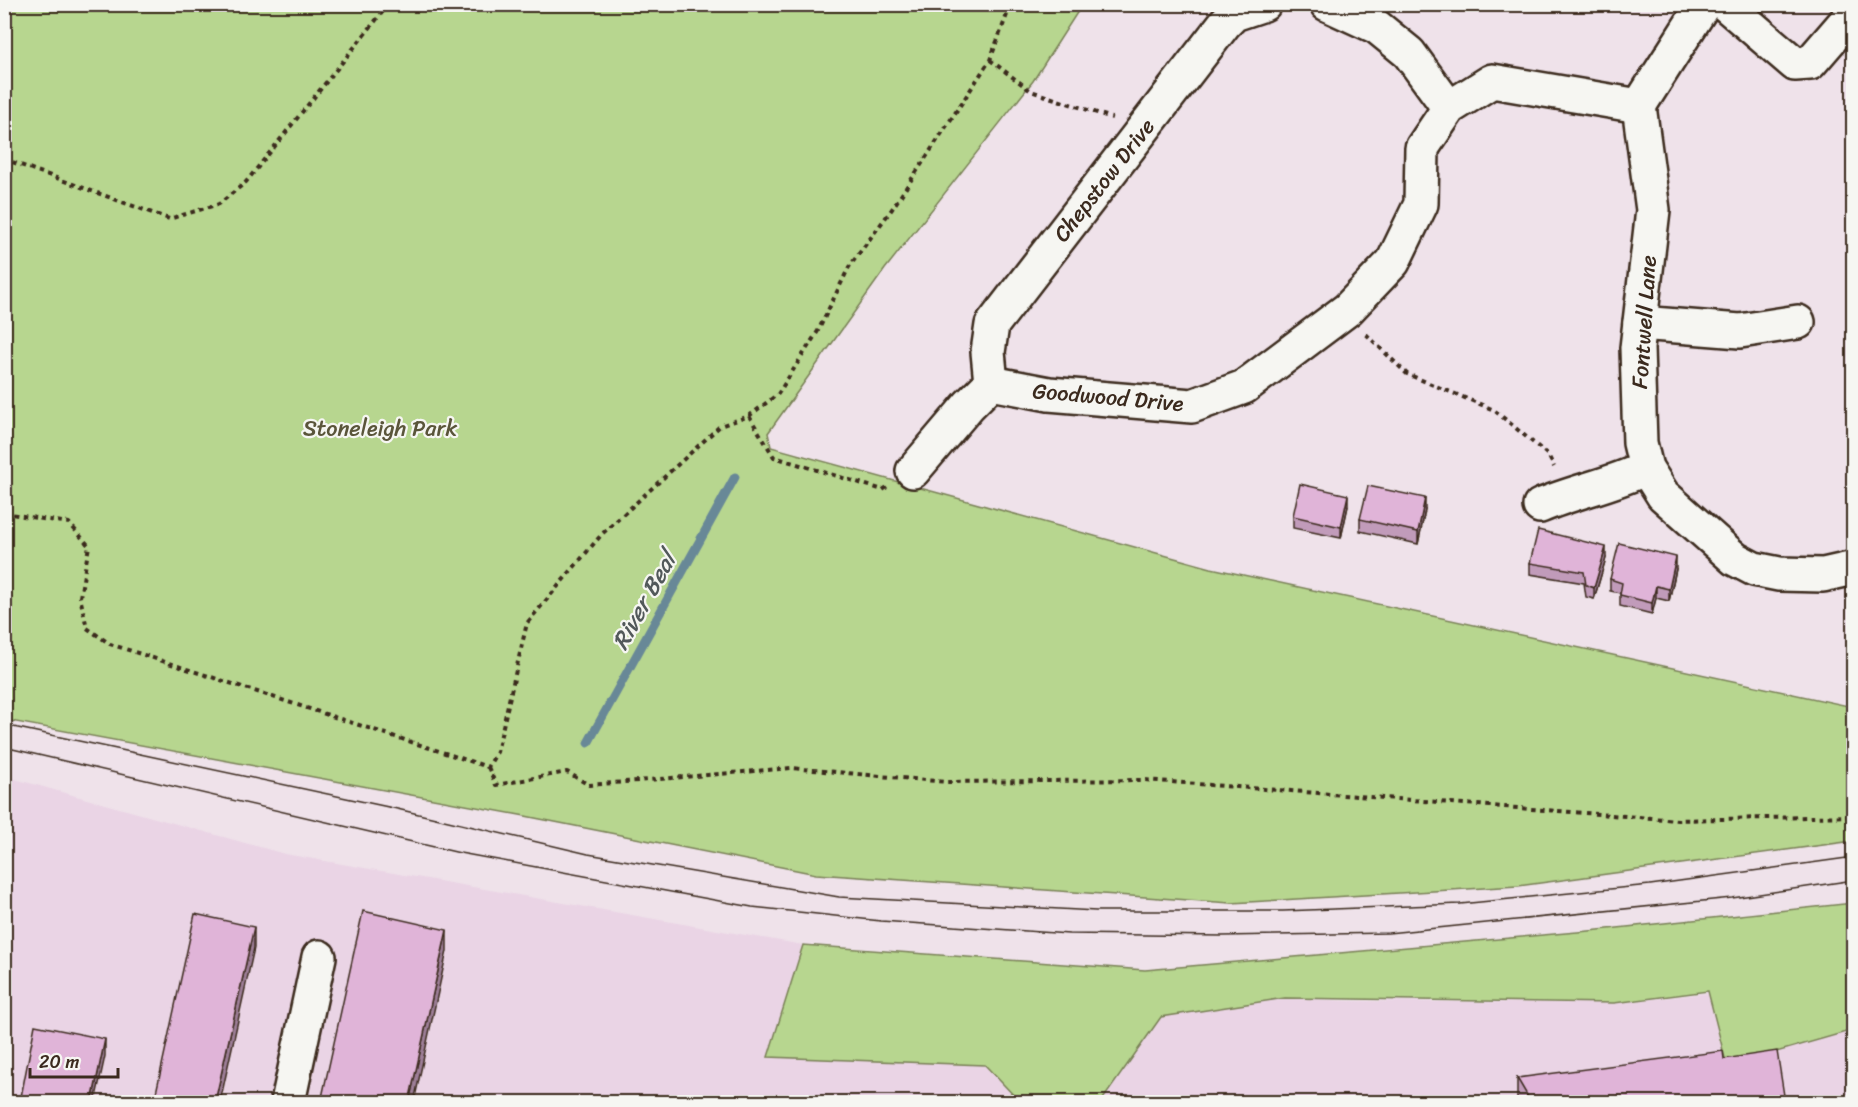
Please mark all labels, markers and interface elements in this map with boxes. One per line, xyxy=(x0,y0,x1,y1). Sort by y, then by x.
street label: Chepstow Drive xyxy=(1043,109,1165,251)
street label: Fontwell Lane xyxy=(1620,254,1668,390)
street label: Goodwood Drive xyxy=(1031,371,1185,423)
park label: Stoneleigh Park xyxy=(303,409,457,448)
water label: River Beal xyxy=(600,540,691,658)
scale bar xyxy=(30,1041,118,1079)
text: 20 m xyxy=(39,1046,79,1078)

